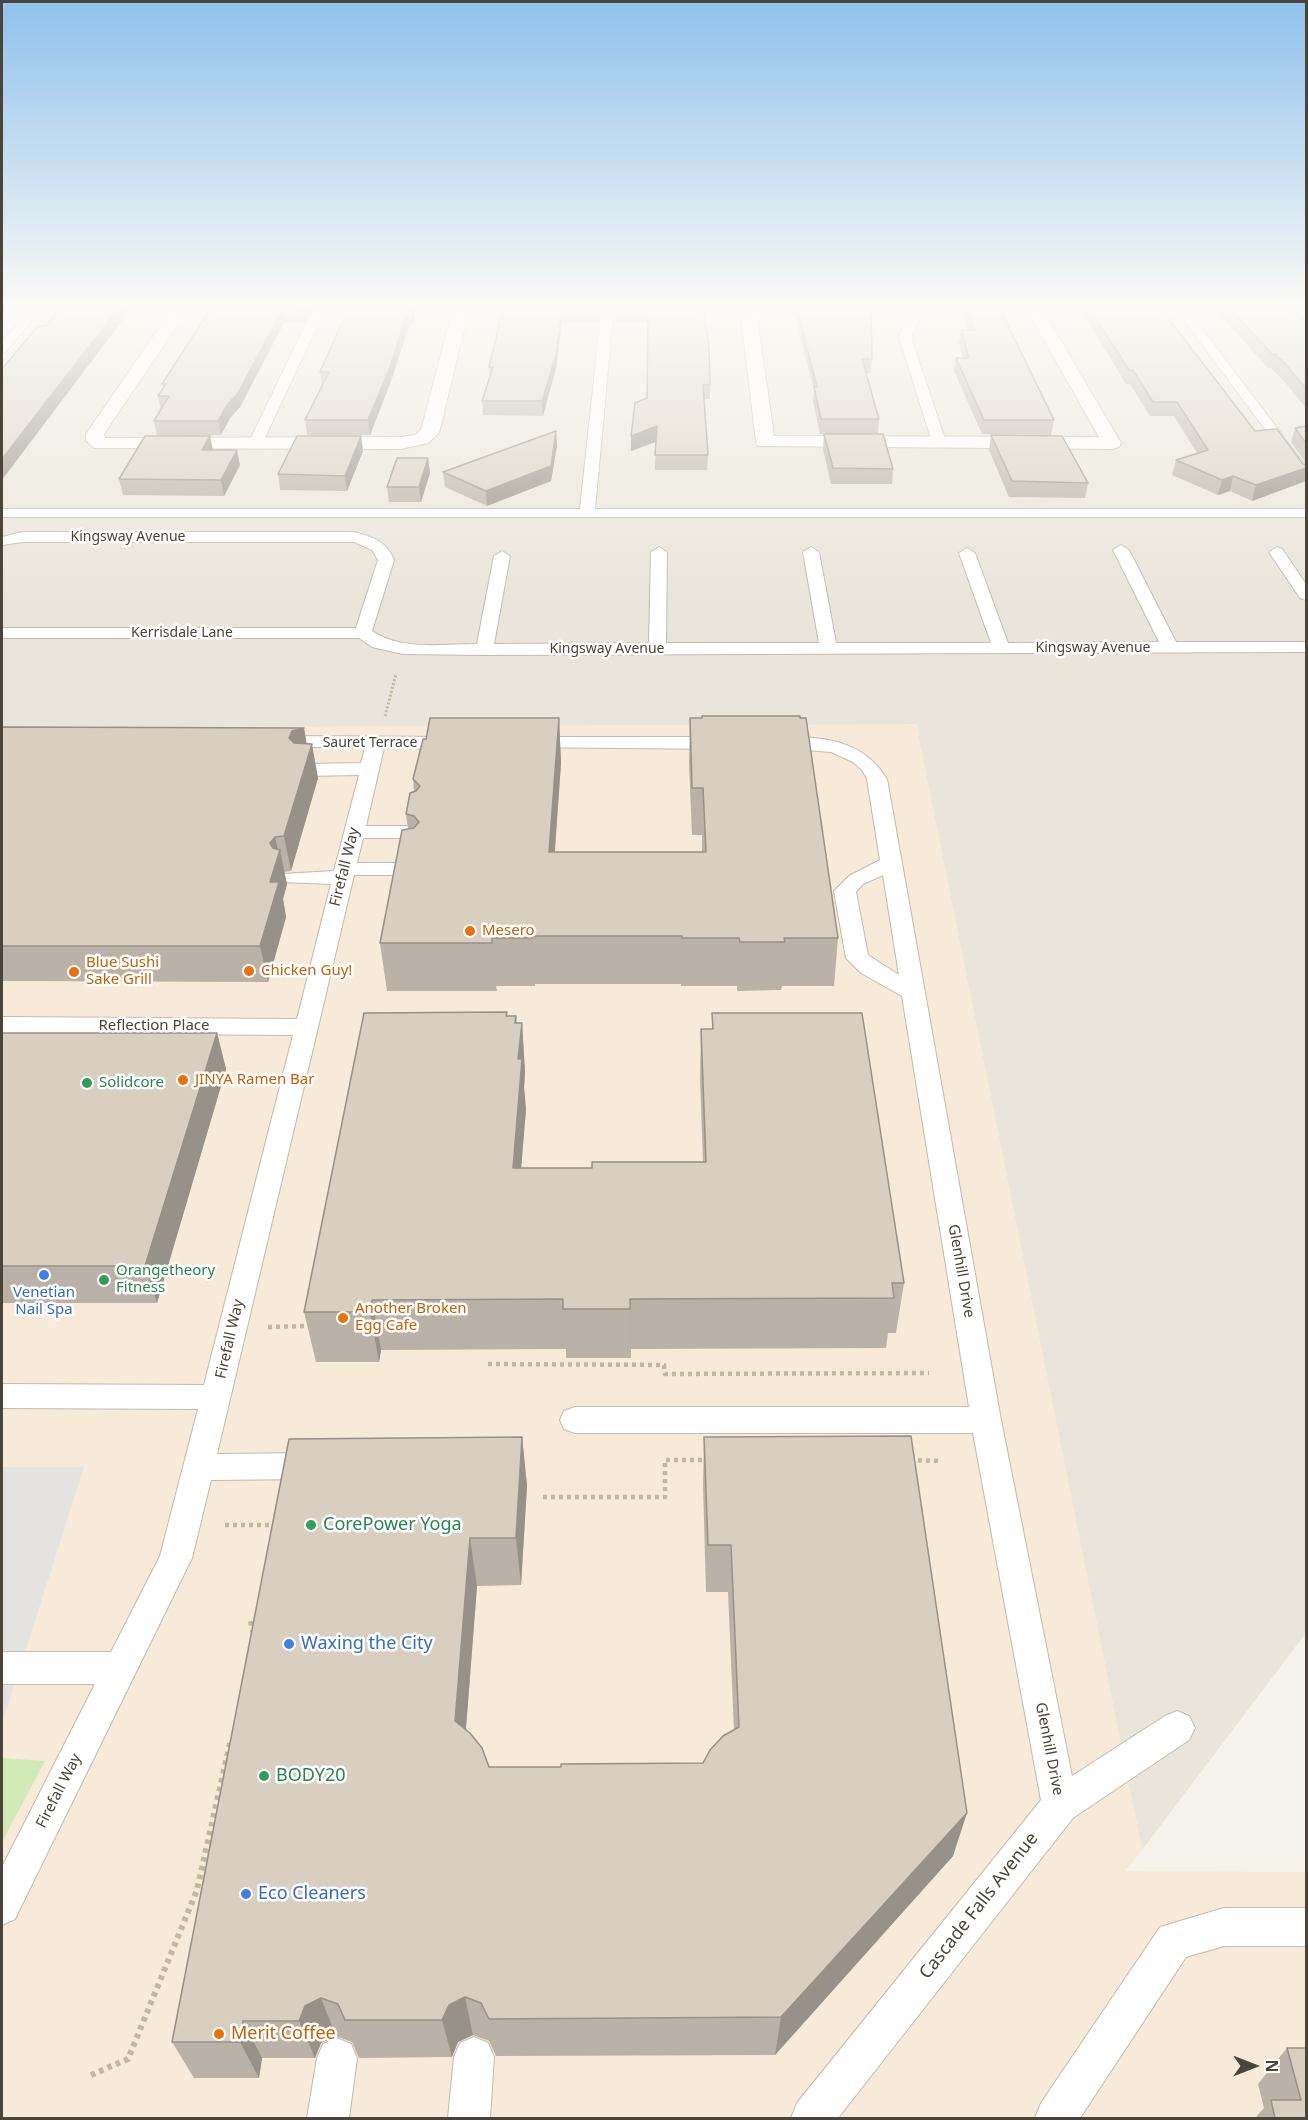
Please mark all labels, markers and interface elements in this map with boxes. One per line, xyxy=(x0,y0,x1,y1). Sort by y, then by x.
street label: Kingsway Avenue xyxy=(70,529,186,545)
street label: Kerrisdale Lane xyxy=(131,625,233,641)
street label: Kingsway Avenue xyxy=(1035,640,1151,656)
street label: Kingsway Avenue xyxy=(549,641,665,657)
street label: Sauret Terrace xyxy=(323,735,417,751)
street label: Firefall Way xyxy=(326,826,364,908)
place label: Mesero xyxy=(482,922,535,940)
marker: Mesero xyxy=(463,924,477,938)
place label: Blue Sushi Sake Grill xyxy=(86,954,159,989)
place label: Chicken Guy! xyxy=(261,962,352,980)
marker: Chicken Guy! xyxy=(242,964,256,978)
marker: Blue Sushi Sake Grill xyxy=(67,965,81,979)
street label: Reflection Place xyxy=(98,1017,210,1035)
place label: JINYA Ramen Bar xyxy=(195,1071,314,1089)
marker: JINYA Ramen Bar xyxy=(176,1073,190,1087)
place label: Solidcore xyxy=(99,1074,164,1092)
marker: Solidcore xyxy=(80,1076,94,1090)
street label: Glenhill Drive xyxy=(944,1223,978,1319)
place label: Orangetheory Fitness xyxy=(116,1262,215,1297)
marker: Venetian Nail Spa xyxy=(37,1268,51,1282)
marker: Orangetheory Fitness xyxy=(97,1273,111,1287)
place label: Venetian Nail Spa xyxy=(13,1284,75,1319)
street label: Firefall Way xyxy=(212,1298,248,1380)
place label: Another Broken Egg Cafe xyxy=(355,1300,467,1335)
marker: Another Broken Egg Cafe xyxy=(336,1311,350,1325)
place label: CorePower Yoga xyxy=(323,1514,462,1536)
marker: CorePower Yoga xyxy=(304,1518,318,1532)
place label: Waxing the City xyxy=(301,1633,433,1655)
marker: Waxing the City xyxy=(282,1637,296,1651)
street label: Glenhill Drive xyxy=(1031,1701,1067,1797)
street label: Firefall Way xyxy=(33,1751,85,1831)
place label: BODY20 xyxy=(276,1765,345,1787)
marker: BODY20 xyxy=(257,1769,271,1783)
street label: Cascade Falls Avenue xyxy=(915,1828,1043,1984)
place label: Eco Cleaners xyxy=(258,1883,366,1905)
marker: Eco Cleaners xyxy=(239,1887,253,1901)
place label: Merit Coffee xyxy=(231,2023,336,2045)
marker: Merit Coffee xyxy=(212,2027,226,2041)
north arrow xyxy=(1224,2036,1284,2096)
text: N xyxy=(1261,2059,1283,2073)

